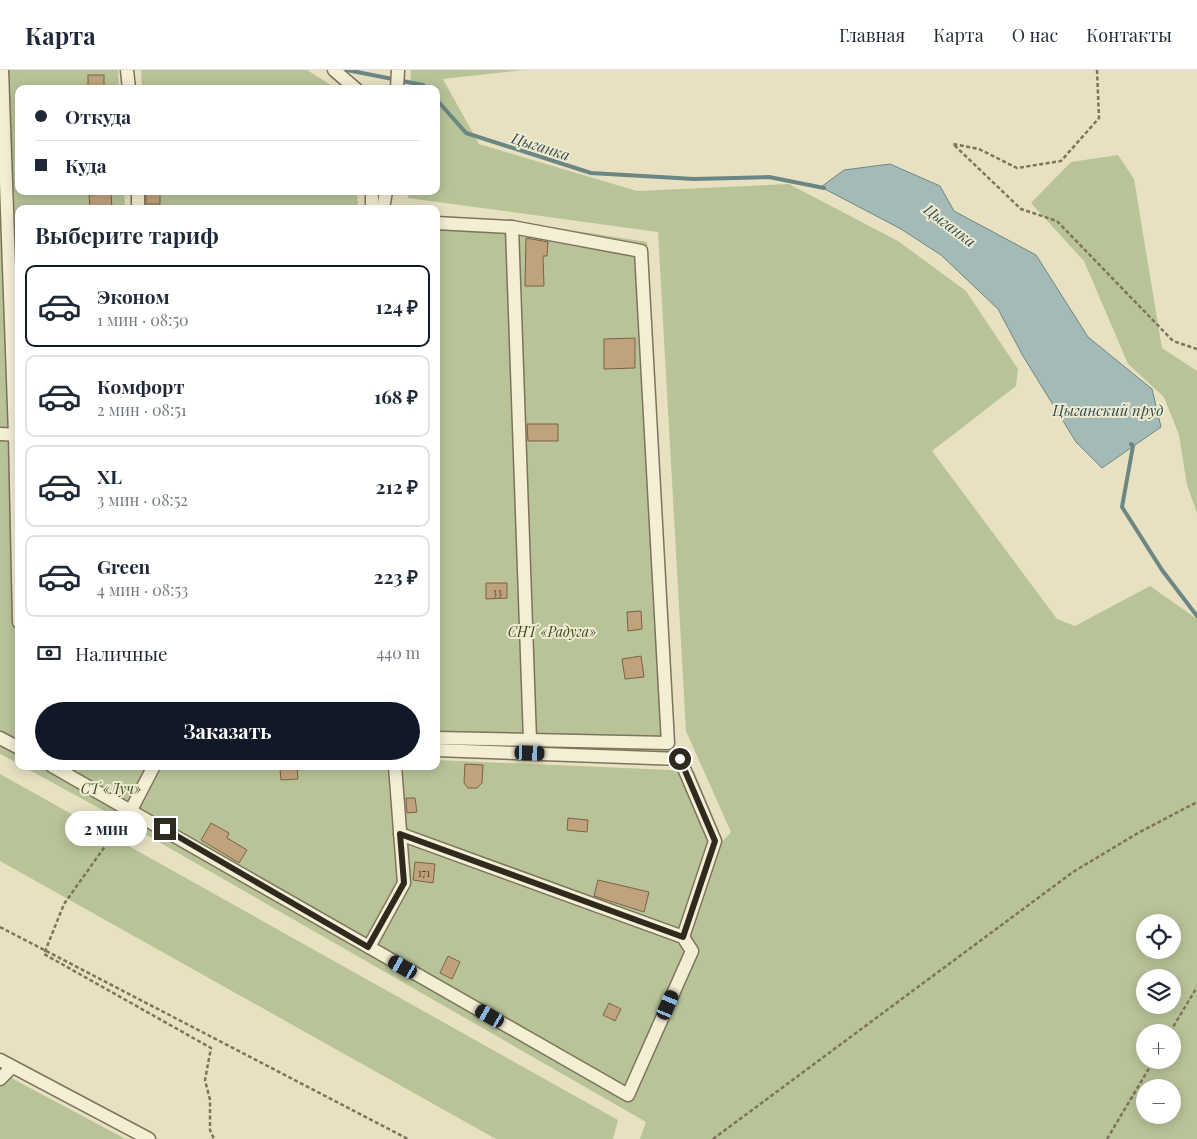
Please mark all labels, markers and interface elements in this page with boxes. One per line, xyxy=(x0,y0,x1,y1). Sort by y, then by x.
text: Карта xyxy=(25,19,96,51)
text: Главная xyxy=(839,23,905,47)
text: Карта xyxy=(933,23,984,47)
text: О нас xyxy=(1012,23,1058,47)
text: Контакты xyxy=(1086,23,1172,47)
text: Откуда xyxy=(65,103,131,129)
water label: Цыганка xyxy=(508,127,573,165)
text: Куда xyxy=(65,152,107,178)
water label: Цыганка xyxy=(919,198,980,251)
text: Выберите тариф xyxy=(35,220,219,250)
text: Эконом xyxy=(97,283,170,309)
icon: car xyxy=(37,284,82,329)
text: 124 ₽ xyxy=(375,293,418,319)
text: 1 мин · 08:50 xyxy=(97,309,189,330)
text: Комфорт xyxy=(97,373,185,399)
icon: car xyxy=(37,374,82,419)
text: 168 ₽ xyxy=(374,383,418,409)
text: 2 мин · 08:51 xyxy=(97,399,187,420)
water label: Цыганский пруд xyxy=(1051,400,1164,420)
text: XL xyxy=(97,463,122,489)
icon: car xyxy=(37,464,82,509)
text: 212 ₽ xyxy=(376,473,418,499)
text: 3 мин · 08:52 xyxy=(97,489,188,510)
text: Green xyxy=(97,553,150,579)
icon: car xyxy=(37,554,82,599)
text: 223 ₽ xyxy=(373,563,418,589)
text: 4 мин · 08:53 xyxy=(97,579,188,600)
house number: 33 xyxy=(492,584,502,599)
park label: СНТ «Радуга» xyxy=(508,622,596,641)
icon: cash xyxy=(35,639,63,667)
text: Наличные xyxy=(75,640,168,666)
text: 440 m xyxy=(376,642,420,663)
button: Заказать xyxy=(35,702,420,760)
car xyxy=(514,745,545,761)
route start xyxy=(669,748,691,770)
park label: СТ «Луч» xyxy=(81,779,141,798)
callout: 2 мин xyxy=(65,812,148,846)
text: 2 мин xyxy=(84,818,128,839)
route end xyxy=(154,818,176,840)
house number: 171 xyxy=(418,865,430,880)
map controls xyxy=(1136,914,1181,1124)
button: locate xyxy=(1136,914,1181,959)
car xyxy=(386,953,419,981)
button: layers xyxy=(1136,969,1181,1014)
car xyxy=(655,988,680,1022)
car xyxy=(473,1002,506,1030)
button: + xyxy=(1136,1024,1181,1069)
button: − xyxy=(1136,1079,1181,1124)

